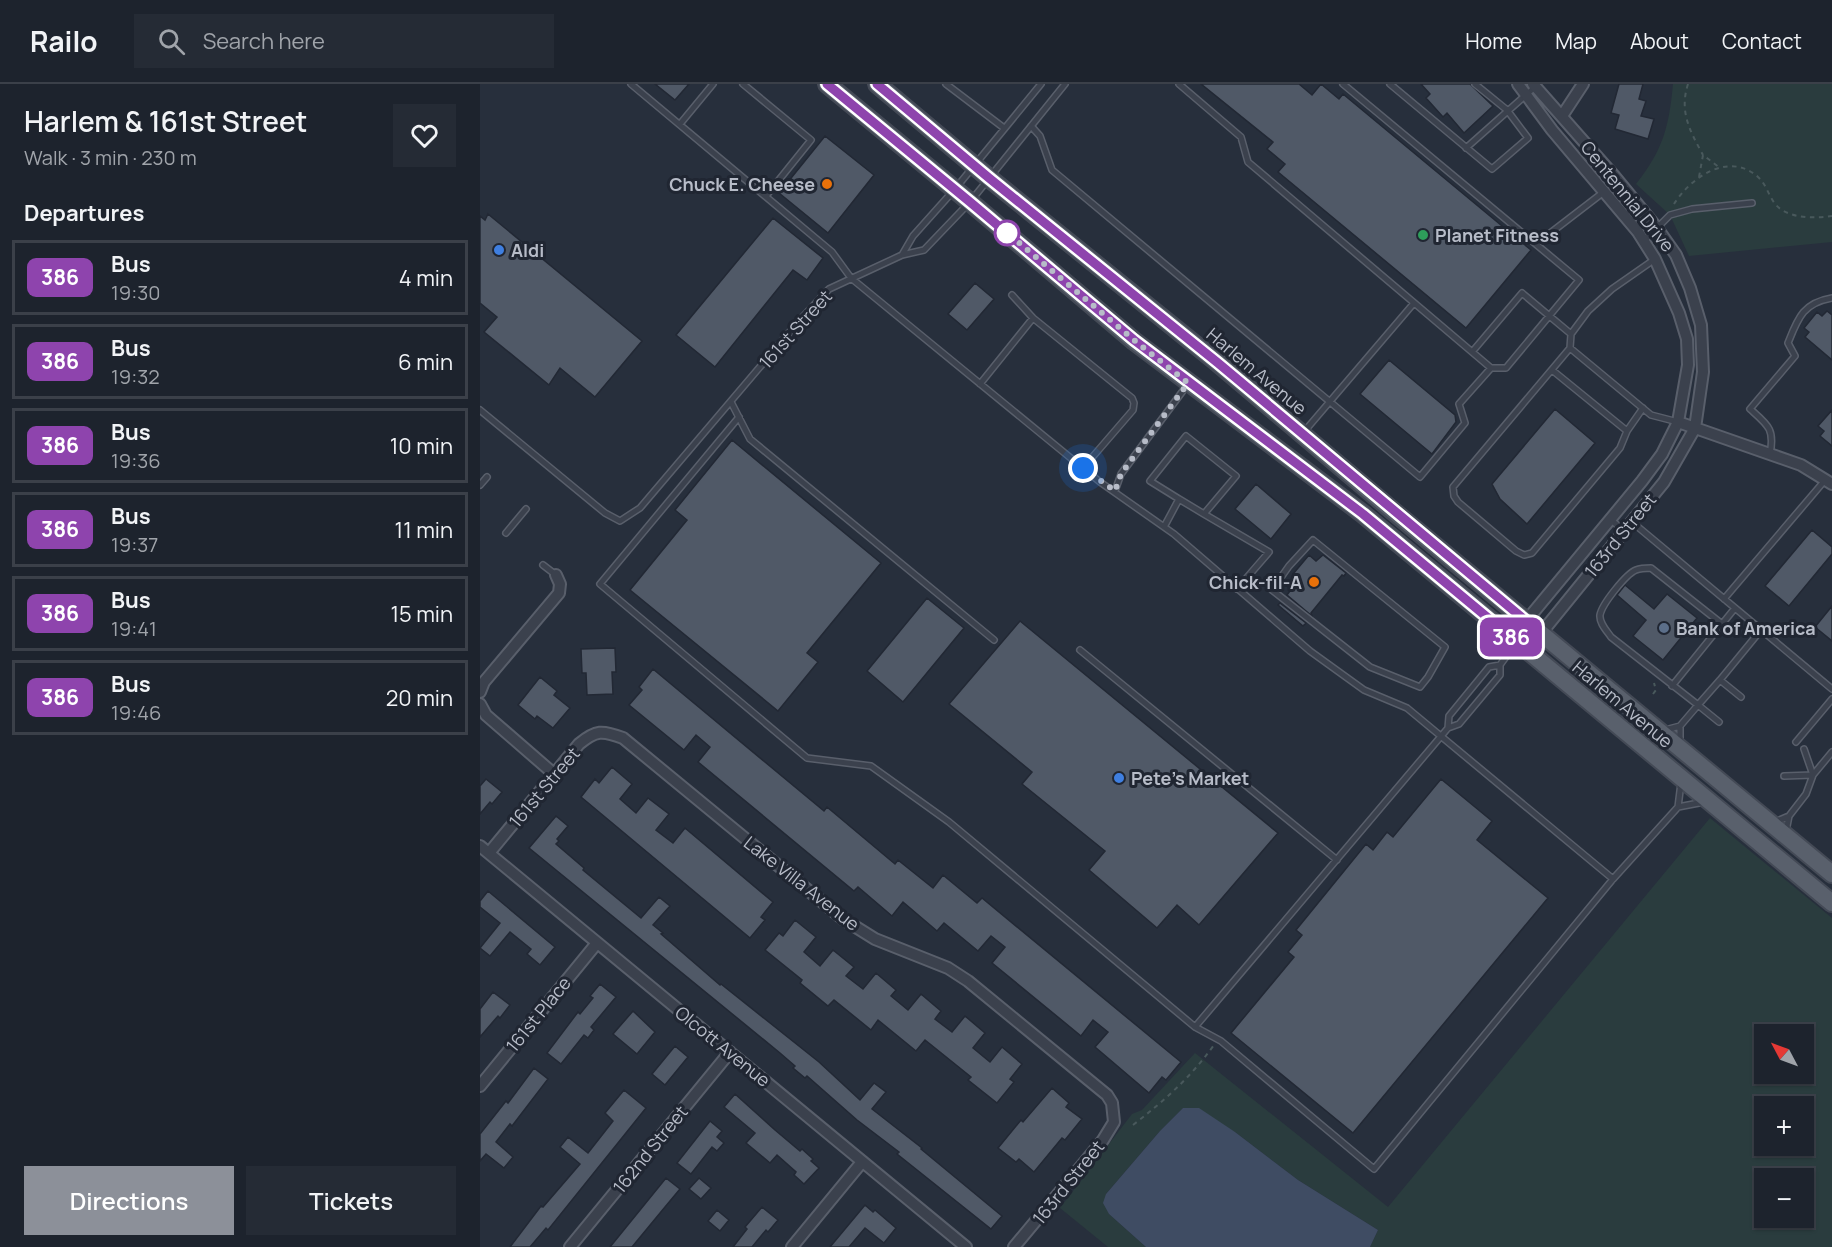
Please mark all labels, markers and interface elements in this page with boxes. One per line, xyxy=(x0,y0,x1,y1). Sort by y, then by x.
search box xyxy=(134,14,554,68)
text: Railo xyxy=(30,22,98,60)
icon: search xyxy=(155,25,188,58)
text: Search here xyxy=(203,26,325,56)
text: Home xyxy=(1465,27,1522,55)
text: Map xyxy=(1555,27,1597,55)
text: About xyxy=(1630,27,1689,55)
text: Contact xyxy=(1722,27,1802,55)
text: Harlem & 161st Street xyxy=(24,102,307,140)
button: heart xyxy=(393,104,456,167)
street label: Centennial Drive xyxy=(1576,135,1680,257)
text: Walk · 3 min · 230 m xyxy=(24,144,197,171)
place label: Chuck E. Cheese xyxy=(669,172,815,196)
marker: Chuck E. Cheese xyxy=(820,177,834,191)
text: Departures xyxy=(24,198,144,228)
unlabelled marker xyxy=(994,220,1020,246)
place label: Planet Fitness xyxy=(1435,223,1559,247)
marker: Planet Fitness xyxy=(1416,228,1430,242)
place label: Aldi xyxy=(511,238,544,262)
marker: Aldi xyxy=(492,243,506,257)
text: Bus xyxy=(111,249,151,279)
text: 386 xyxy=(41,263,79,291)
text: 4 min xyxy=(399,263,453,293)
text: 19:30 xyxy=(111,279,160,306)
street label: 161st Street xyxy=(753,285,837,373)
street label: Harlem Avenue xyxy=(1202,322,1312,420)
text: Bus xyxy=(111,333,151,363)
text: 386 xyxy=(41,347,79,375)
text: 6 min xyxy=(398,347,453,377)
text: 19:32 xyxy=(111,363,160,390)
text: Bus xyxy=(111,417,151,447)
text: 386 xyxy=(41,431,79,459)
text: 10 min xyxy=(390,431,453,461)
text: 19:36 xyxy=(111,447,161,474)
your location xyxy=(1068,453,1098,483)
street label: 163rd Street xyxy=(1579,488,1661,582)
text: Bus xyxy=(111,501,151,531)
text: 386 xyxy=(41,515,79,543)
text: 11 min xyxy=(395,515,453,545)
text: 19:37 xyxy=(111,531,158,558)
place label: Chick-fil-A xyxy=(1209,570,1302,594)
marker: Chick-fil-A xyxy=(1307,575,1321,589)
text: Bus xyxy=(111,585,151,615)
text: 386 xyxy=(41,599,79,627)
text: 15 min xyxy=(390,599,453,629)
text: 19:41 xyxy=(111,615,157,642)
place label: Bank of America xyxy=(1676,616,1816,640)
line badge: 386 xyxy=(1476,618,1546,656)
marker: Bank of America xyxy=(1657,621,1671,635)
text: 386 xyxy=(1492,623,1530,651)
street label: Harlem Avenue xyxy=(1568,655,1678,753)
text: Bus xyxy=(111,669,151,699)
text: 386 xyxy=(41,683,79,711)
text: 20 min xyxy=(386,683,453,713)
text: 19:46 xyxy=(111,699,161,726)
street label: 161st Street xyxy=(503,742,585,832)
place label: Pete's Market xyxy=(1131,766,1249,790)
marker: Pete's Market xyxy=(1112,771,1126,785)
street label: Lake Villa Avenue xyxy=(739,830,865,936)
street label: 161st Place xyxy=(500,971,576,1057)
street label: Olcott Avenue xyxy=(670,1000,776,1092)
north arrow xyxy=(1754,1024,1814,1084)
map controls xyxy=(1754,1024,1814,1228)
button: + xyxy=(1754,1096,1814,1156)
street label: 162nd Street xyxy=(607,1100,693,1198)
street label: 163rd Street xyxy=(1027,1135,1109,1229)
button: Directions xyxy=(24,1166,234,1235)
button: Tickets xyxy=(246,1166,456,1235)
button: − xyxy=(1754,1168,1814,1228)

